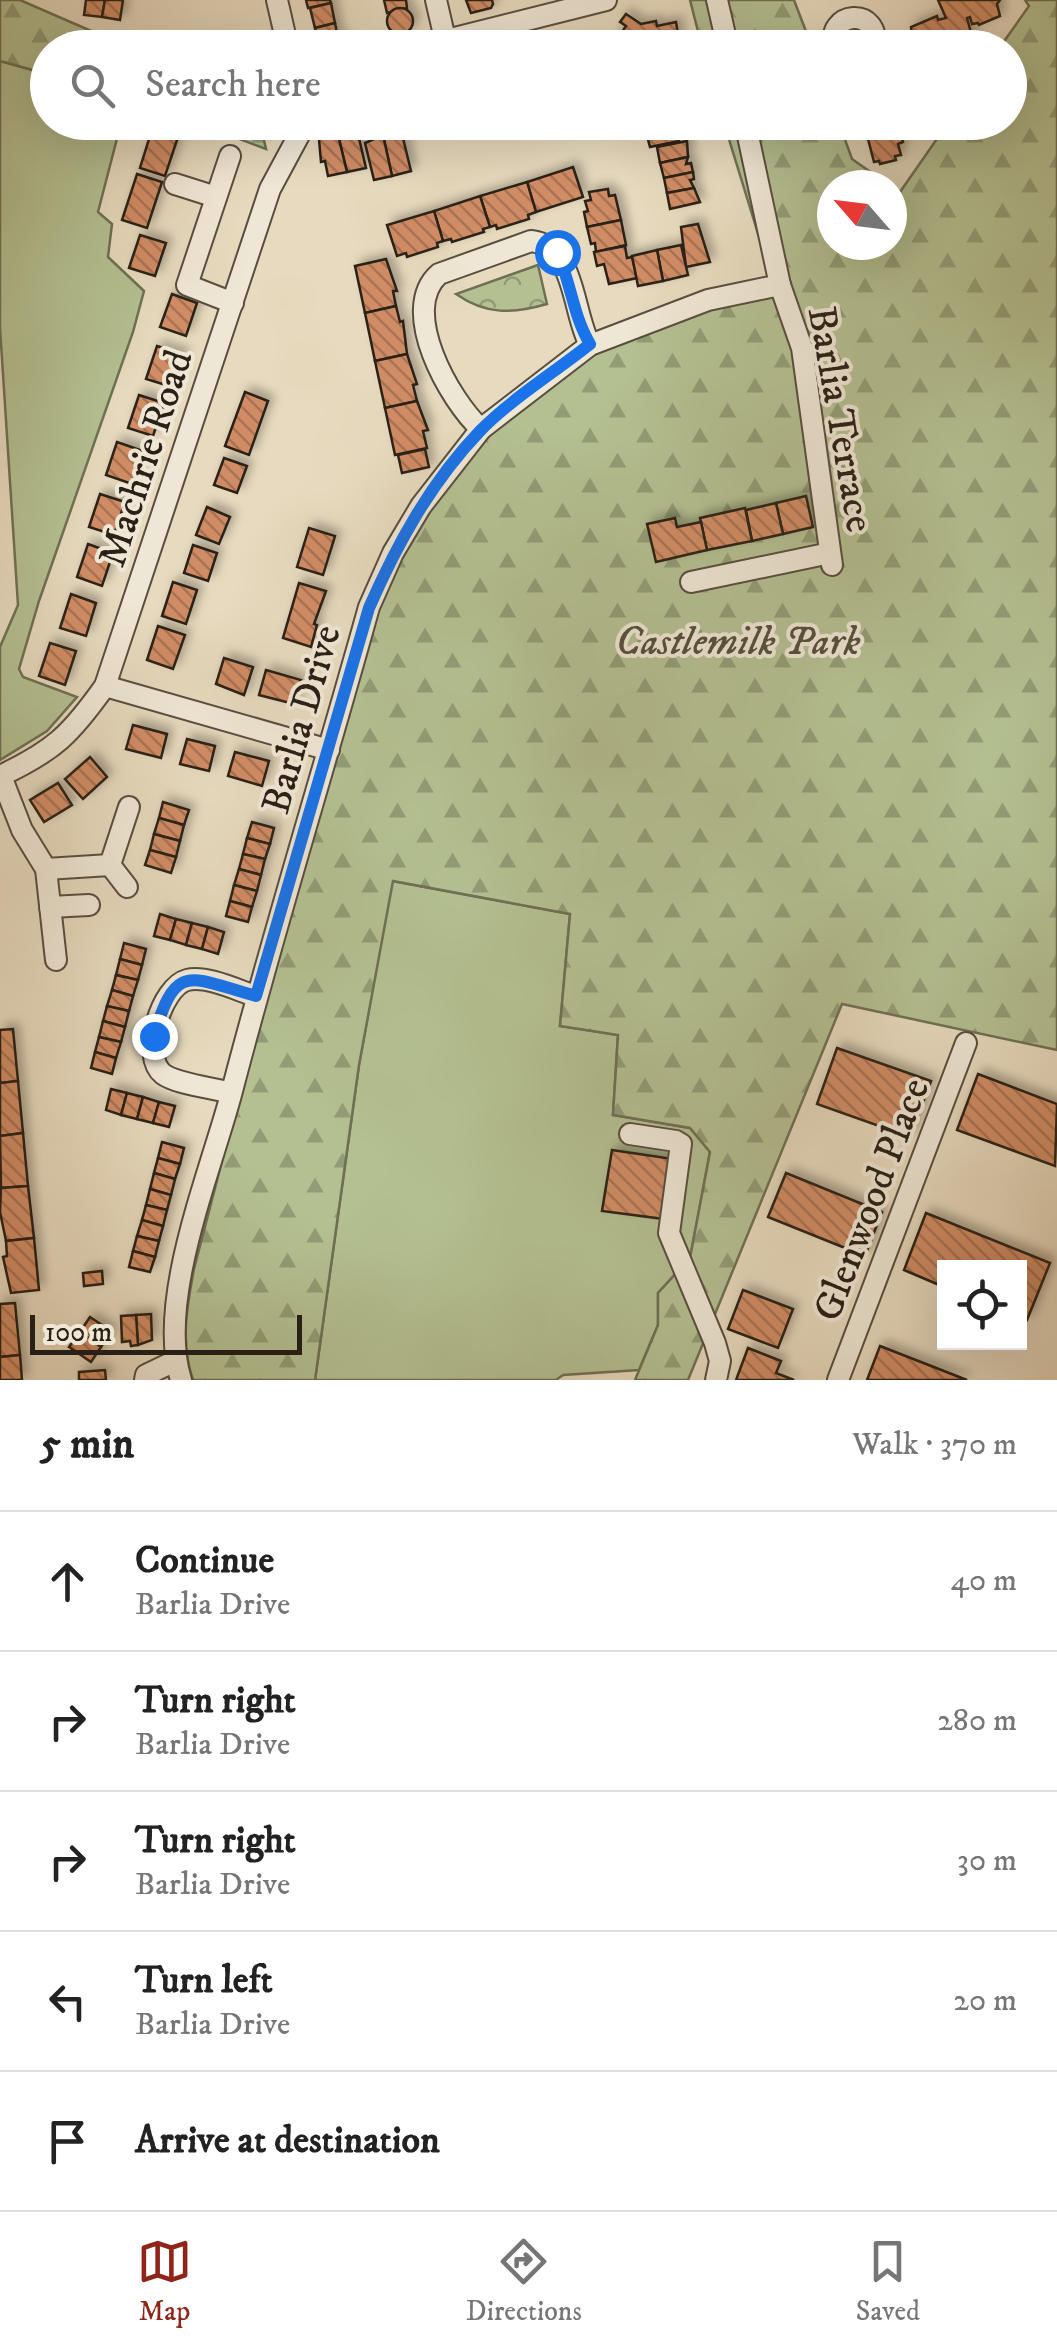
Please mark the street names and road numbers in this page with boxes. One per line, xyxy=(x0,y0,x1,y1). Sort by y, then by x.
street label: Barlia Terrace xyxy=(795,303,883,536)
street label: Machrie Road xyxy=(88,344,205,574)
street label: Barlia Drive xyxy=(252,620,354,820)
street label: Glenwood Place xyxy=(804,1072,942,1329)

